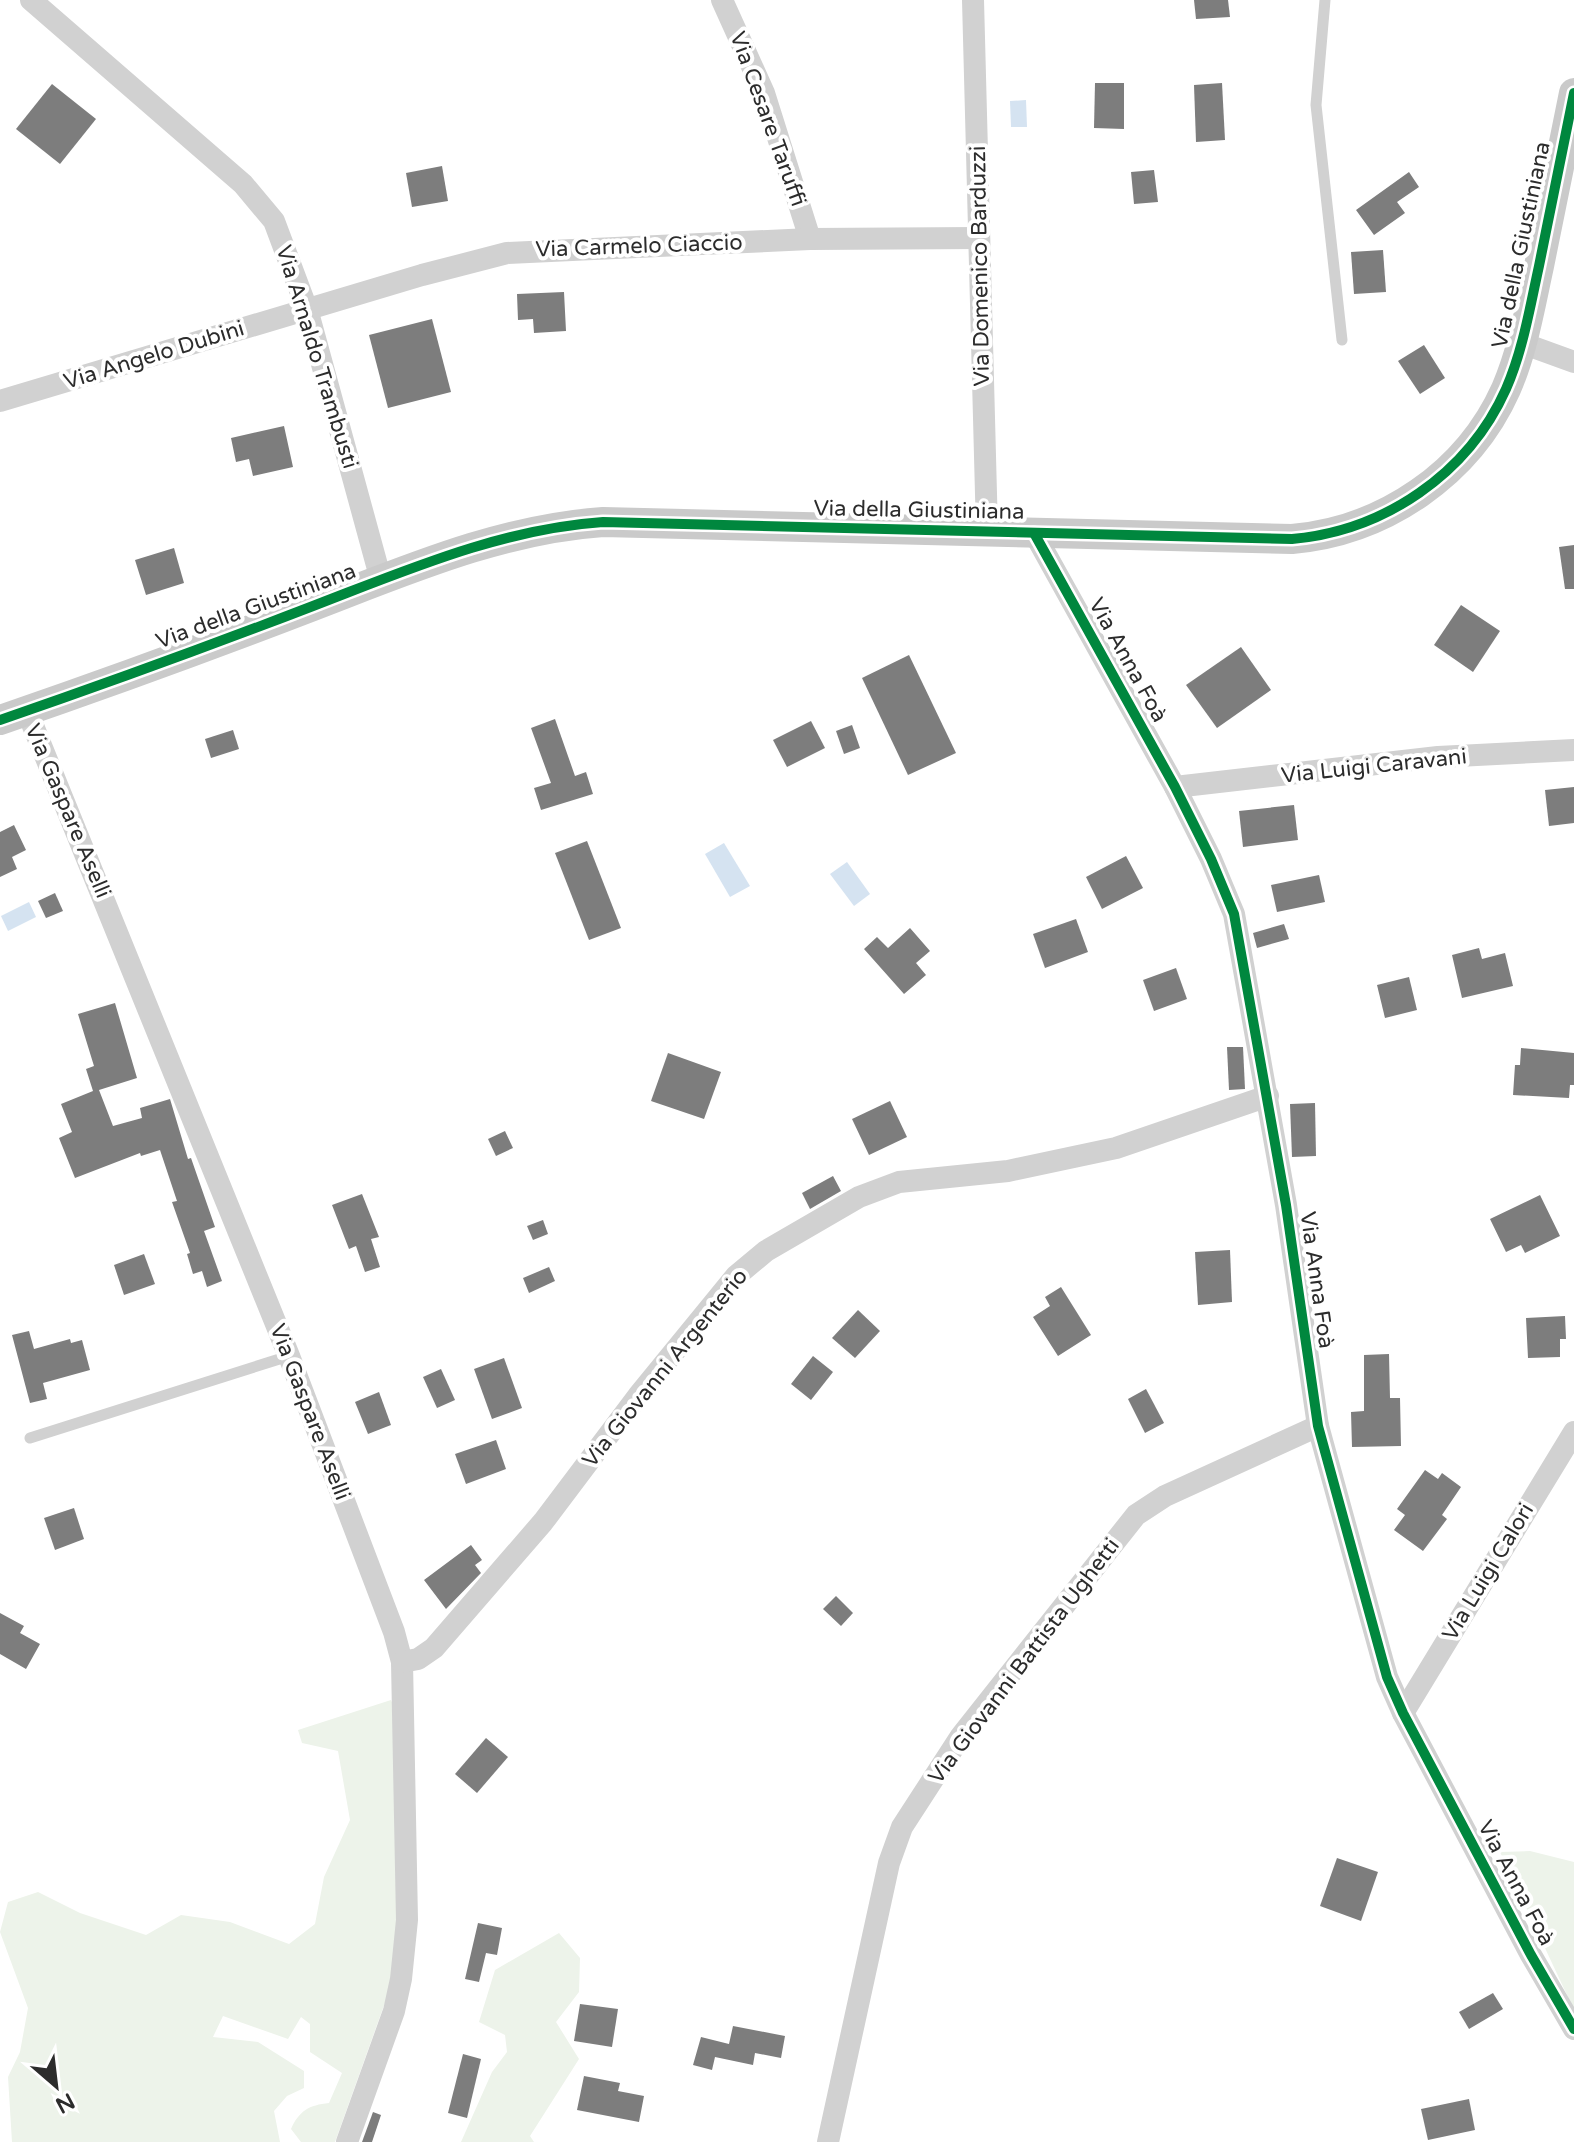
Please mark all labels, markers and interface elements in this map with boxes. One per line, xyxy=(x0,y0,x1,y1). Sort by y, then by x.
street label: Via Cesare Taruffi xyxy=(724,28,812,210)
street label: Via della Giustiniana xyxy=(1486,139,1556,351)
street label: Via Domenico Barduzzi xyxy=(965,145,995,387)
street label: Via Carmelo Ciaccio xyxy=(535,229,743,263)
street label: Via Arnaldo Trambusti xyxy=(271,242,363,472)
street label: Via Angelo Dubini xyxy=(61,315,247,395)
street label: Via della Giustiniana xyxy=(813,495,1025,525)
street label: Via della Giustiniana xyxy=(152,558,360,654)
street label: Via Anna Foà xyxy=(1083,593,1173,727)
street label: Via Gaspare Aselli xyxy=(20,720,116,902)
street label: Via Luigi Caravani xyxy=(1280,743,1468,789)
street label: Via Anna Foà xyxy=(1295,1210,1339,1350)
street label: Via Giovanni Argenterio xyxy=(577,1264,753,1472)
street label: Via Gaspare Aselli xyxy=(264,1320,356,1504)
street label: Via Luigi Calori xyxy=(1437,1499,1539,1645)
street label: Via Giovanni Battista Ughetti xyxy=(923,1533,1125,1789)
street label: Via Anna Foà xyxy=(1472,1816,1560,1950)
north arrow xyxy=(16,2046,96,2126)
text: N xyxy=(51,2087,79,2118)

